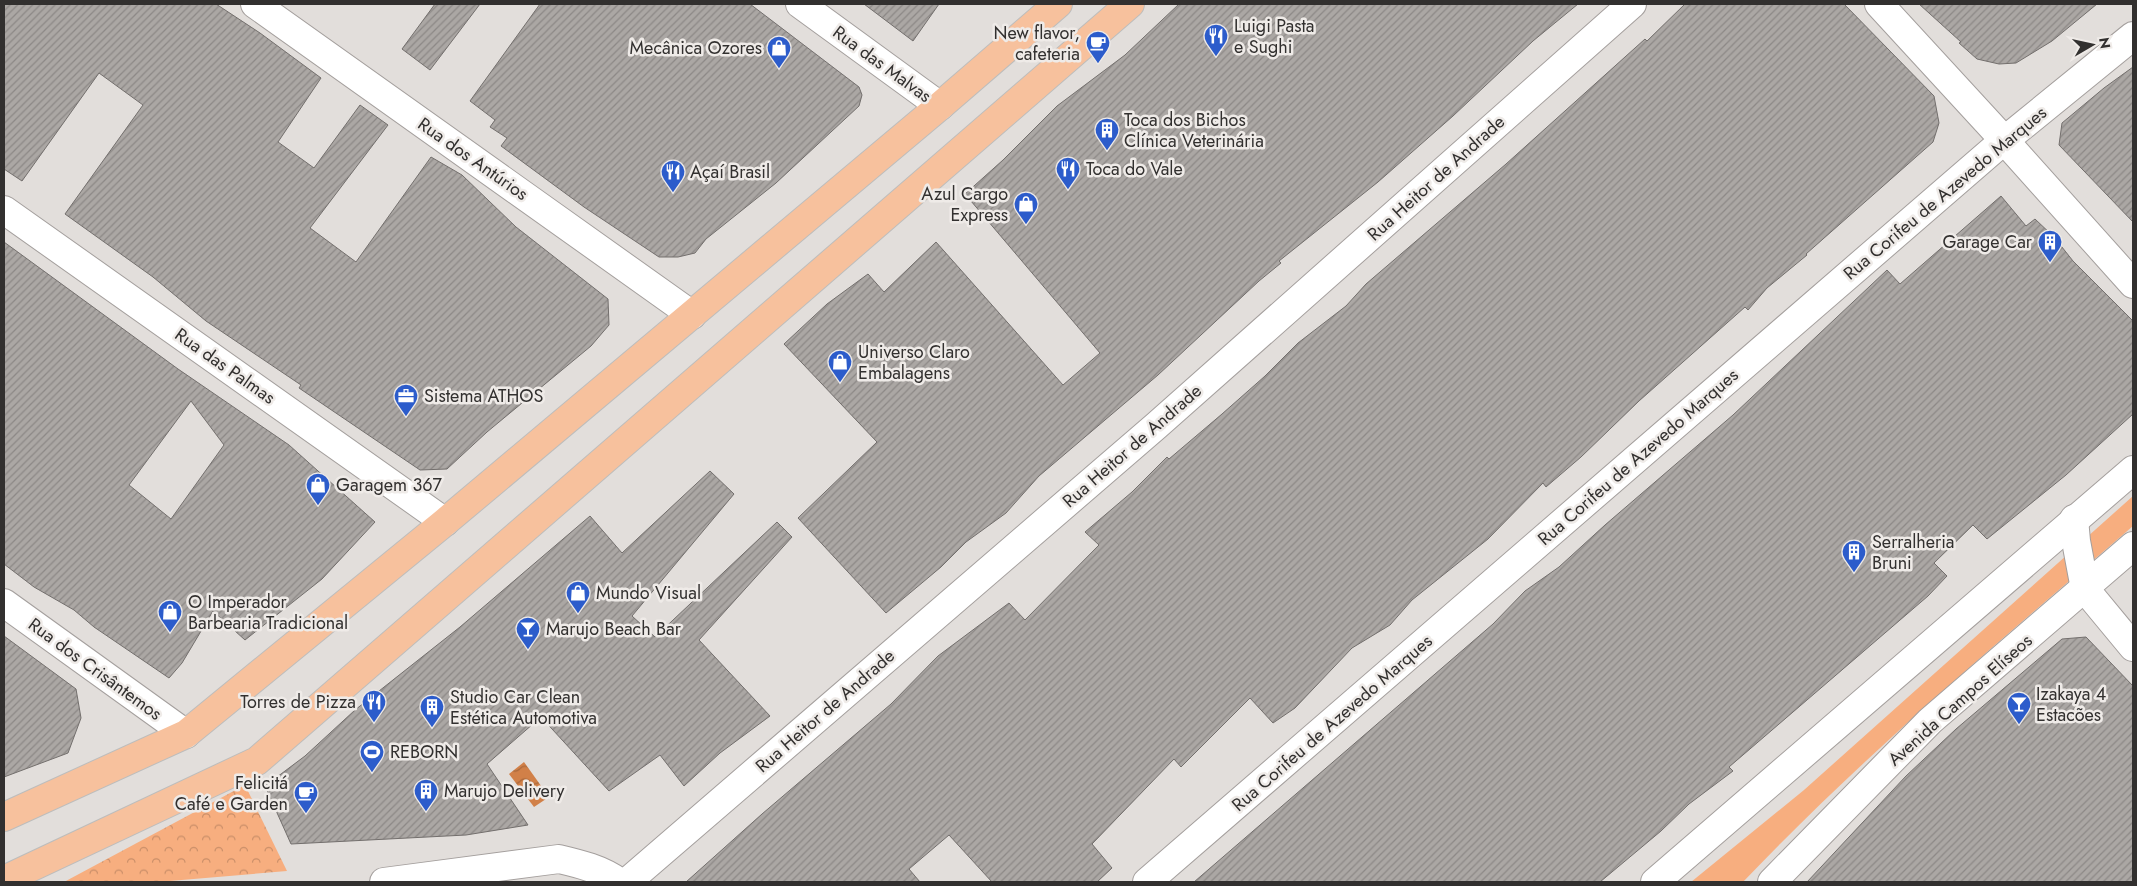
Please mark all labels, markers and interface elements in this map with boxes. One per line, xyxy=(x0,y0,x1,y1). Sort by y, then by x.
place label: Luigi Pasta e Sughi xyxy=(1234,13,1314,60)
street label: Rua das Malvas xyxy=(827,19,937,109)
place label: New flavor, cafeteria xyxy=(993,20,1080,67)
north arrow xyxy=(2067,20,2117,70)
restaurant icon: Luigi Pasta e Sughi xyxy=(1203,23,1229,57)
cafe icon: New flavor, cafeteria xyxy=(1085,30,1111,64)
place label: Mecânica Ozores xyxy=(630,35,762,61)
shop icon: Mecânica Ozores xyxy=(766,35,792,69)
text: N xyxy=(2094,36,2116,50)
street label: Rua Corifeu de Azevedo Marques xyxy=(1838,100,2052,286)
place label: Toca dos Bichos Clínica Veterinária xyxy=(1124,107,1264,154)
street label: Rua Heitor de Andrade xyxy=(1362,109,1510,247)
street label: Rua dos Antúrios xyxy=(413,111,533,207)
building icon: Toca dos Bichos Clínica Veterinária xyxy=(1094,117,1120,151)
restaurant icon: Toca do Vale xyxy=(1055,156,1081,190)
place label: Toca do Vale xyxy=(1086,156,1183,182)
restaurant icon: Açaí Brasil xyxy=(660,159,686,193)
place label: Açaí Brasil xyxy=(690,159,770,185)
place label: Azul Cargo Express xyxy=(921,181,1008,228)
shop icon: Azul Cargo Express xyxy=(1013,191,1039,225)
place label: Garage Car xyxy=(1942,229,2033,255)
building icon: Garage Car xyxy=(2037,229,2063,263)
street label: Rua das Palmas xyxy=(170,322,280,410)
place label: Universo Claro Embalagens xyxy=(858,339,970,386)
shop icon: Universo Claro Embalagens xyxy=(827,349,853,383)
street label: Rua Corifeu de Azevedo Marques xyxy=(1532,362,1744,552)
street label: Rua Heitor de Andrade xyxy=(1057,378,1207,514)
office icon: Sistema ATHOS xyxy=(393,383,419,417)
place label: Sistema ATHOS xyxy=(424,383,544,409)
shop icon: Garagem 367 xyxy=(305,472,331,506)
place label: Garagem 367 xyxy=(336,472,443,498)
place label: Serralheria Bruni xyxy=(1872,529,1955,576)
building icon: Serralheria Bruni xyxy=(1841,539,1867,573)
shop icon: Mundo Visual xyxy=(565,580,591,614)
place label: Mundo Visual xyxy=(596,580,701,606)
place label: O Imperador Barbearia Tradicional xyxy=(188,589,348,636)
shop icon: O Imperador Barbearia Tradicional xyxy=(157,599,183,633)
street label: Rua dos Crisântemos xyxy=(23,612,167,726)
bar icon: Marujo Beach Bar xyxy=(515,616,541,650)
place label: Marujo Beach Bar xyxy=(546,616,682,642)
street label: Rua Corifeu de Azevedo Marques xyxy=(1226,628,1438,818)
street label: Avenida Campos Elíseos xyxy=(1882,628,2038,772)
street label: Rua Heitor de Andrade xyxy=(750,643,900,779)
place label: Izakaya 4 Estacões xyxy=(2036,681,2106,728)
place label: Studio Car Clean Estética Automotiva xyxy=(450,684,597,731)
place label: Torres de Pizza xyxy=(240,689,356,715)
restaurant icon: Torres de Pizza xyxy=(361,689,387,723)
bar icon: Izakaya 4 Estacões xyxy=(2006,691,2032,725)
building icon: Studio Car Clean Estética Automotiva xyxy=(419,694,445,728)
sports icon: REBORN xyxy=(359,739,385,773)
place label: REBORN xyxy=(390,739,458,765)
place label: Felicitá Café e Garden xyxy=(175,770,288,817)
building icon: Marujo Delivery xyxy=(413,778,439,812)
place label: Marujo Delivery xyxy=(444,778,565,804)
cafe icon: Felicitá Café e Garden xyxy=(293,780,319,814)

